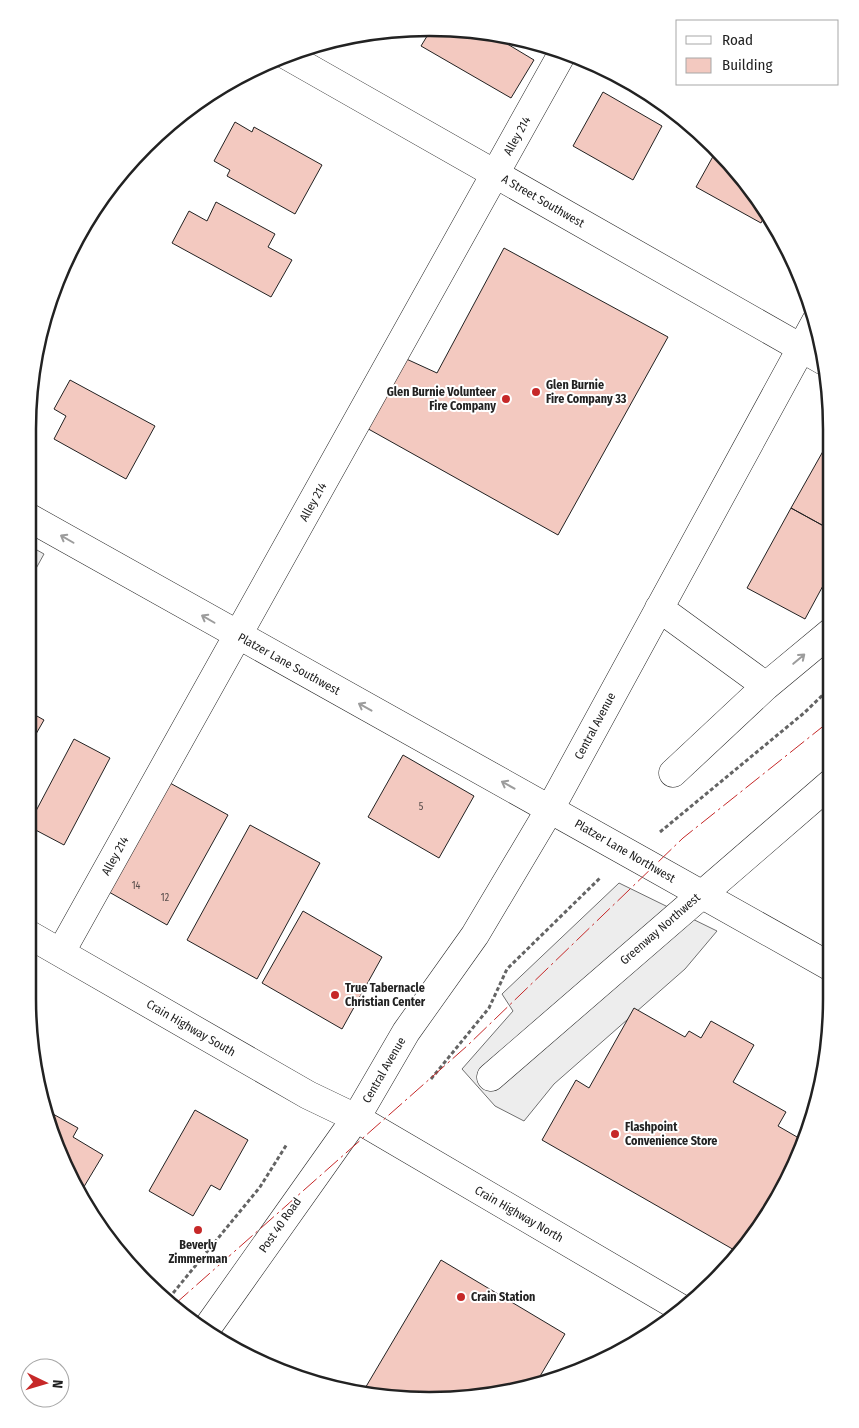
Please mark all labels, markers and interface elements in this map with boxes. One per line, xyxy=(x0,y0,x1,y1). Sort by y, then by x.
legend xyxy=(676,20,839,85)
text: Road xyxy=(722,31,753,49)
text: Building xyxy=(722,56,773,74)
street label: Alley 214 xyxy=(501,114,533,158)
street label: A Street Southwest xyxy=(499,172,587,230)
place label: Glen Burnie Fire Company 33 xyxy=(546,378,627,406)
place label: Glen Burnie Volunteer Fire Company xyxy=(387,385,497,413)
marker: Glen Burnie Fire Company 33 xyxy=(530,386,542,398)
marker: Glen Burnie Volunteer Fire Company xyxy=(500,393,512,405)
street label: Alley 214 xyxy=(297,480,329,524)
one-way arrow xyxy=(60,534,74,544)
one-way arrow xyxy=(201,614,216,624)
street label: Platzer Lane Southwest xyxy=(236,630,343,698)
one-way arrow xyxy=(792,654,805,665)
street label: Central Avenue xyxy=(572,690,619,762)
one-way arrow xyxy=(359,701,373,711)
one-way arrow xyxy=(500,780,515,790)
house number: 5 xyxy=(419,801,424,813)
street label: Platzer Lane Northwest xyxy=(572,817,678,886)
street label: Alley 214 xyxy=(99,834,131,878)
house number: 14 xyxy=(132,880,141,892)
street label: Greenway Northwest xyxy=(617,890,703,968)
house number: 12 xyxy=(161,892,170,904)
place label: True Tabernacle Christian Center xyxy=(345,981,426,1009)
marker: True Tabernacle Christian Center xyxy=(329,989,341,1001)
street label: Crain Highway South xyxy=(144,997,238,1059)
street label: Central Avenue xyxy=(360,1035,409,1105)
place label: Flashpoint Convenience Store xyxy=(625,1120,717,1148)
marker: Flashpoint Convenience Store xyxy=(609,1128,621,1140)
street label: Crain Highway North xyxy=(472,1183,566,1245)
street label: Post 40 Road xyxy=(256,1195,304,1255)
marker: Beverly Zimmerman xyxy=(192,1224,204,1236)
place label: Beverly Zimmerman xyxy=(168,1238,228,1266)
place label: Crain Station xyxy=(471,1290,535,1304)
marker: Crain Station xyxy=(455,1291,467,1303)
north arrow xyxy=(20,1358,70,1408)
text: N xyxy=(49,1379,66,1389)

